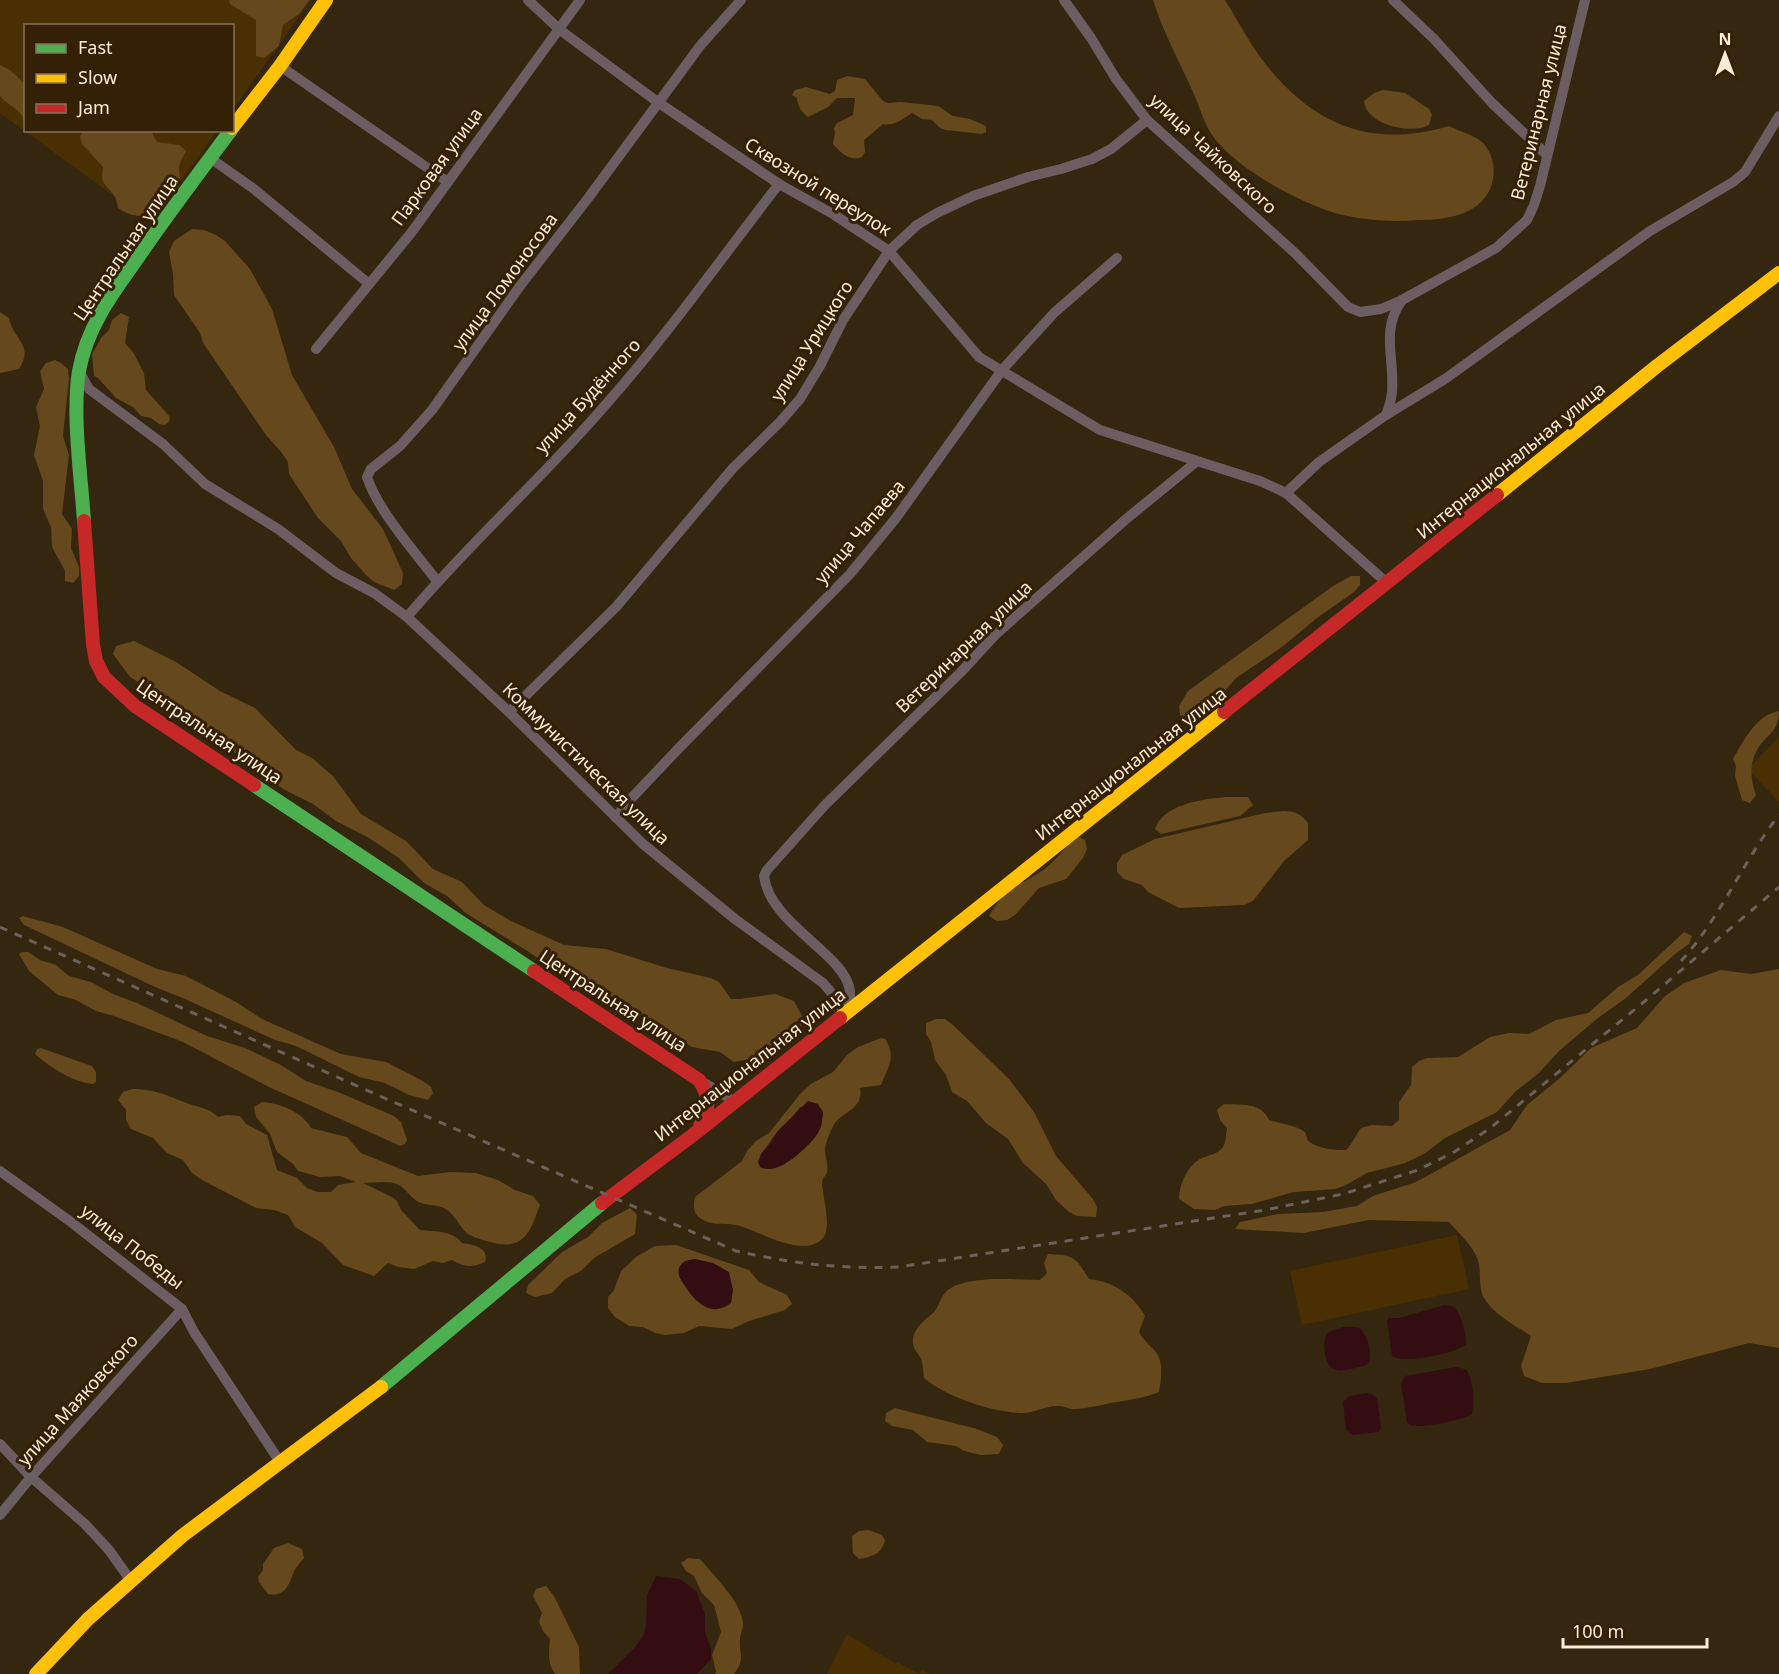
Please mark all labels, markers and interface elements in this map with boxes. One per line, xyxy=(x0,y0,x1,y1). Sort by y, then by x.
street label: Ветеринарная улица xyxy=(1505,21,1572,202)
legend xyxy=(24,24,234,132)
north arrow xyxy=(1695,24,1755,84)
text: N xyxy=(1718,28,1732,50)
text: Fast xyxy=(78,35,113,59)
text: Slow xyxy=(78,65,117,89)
street label: улица Чайковского xyxy=(1145,88,1283,219)
text: Jam xyxy=(76,95,110,119)
street label: Парковая улица xyxy=(385,103,487,230)
street label: Сквозной переулок xyxy=(741,131,897,241)
street label: Центральная улица xyxy=(67,170,183,325)
street label: улица Ломоносова xyxy=(446,208,562,355)
street label: улица Урицкого xyxy=(764,276,858,405)
street label: улица Будённого xyxy=(529,333,645,458)
street label: Интернациональная улица xyxy=(1411,377,1610,544)
street label: улица Чапаева xyxy=(809,474,910,588)
street label: Ветеринарная улица xyxy=(890,575,1037,718)
street label: Центральная улица xyxy=(132,673,287,789)
street label: Коммунистическая улица xyxy=(498,677,676,850)
street label: Интернациональная улица xyxy=(1030,681,1231,845)
street label: Центральная улица xyxy=(535,943,692,1057)
street label: Интернациональная улица xyxy=(649,982,850,1146)
street label: улица Победы xyxy=(76,1198,189,1294)
street label: улица Маяковского xyxy=(12,1328,143,1470)
scale bar xyxy=(1563,1611,1707,1649)
text: 100 m xyxy=(1572,1619,1624,1643)

